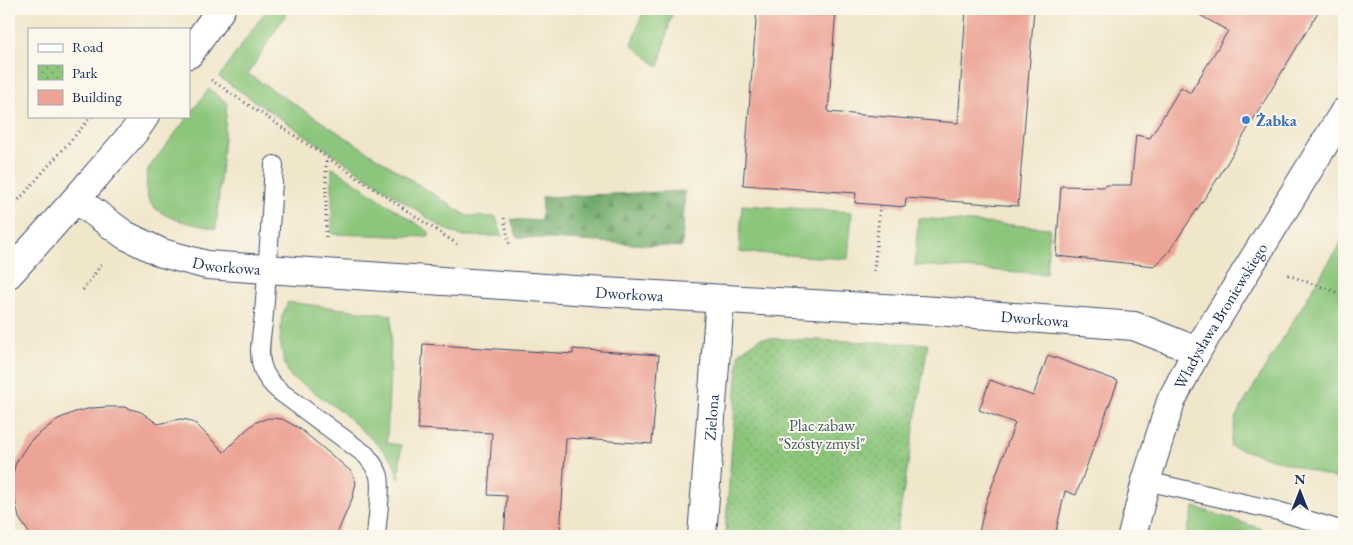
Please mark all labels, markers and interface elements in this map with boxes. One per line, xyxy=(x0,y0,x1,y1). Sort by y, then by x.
legend xyxy=(28,28,190,118)
text: Road xyxy=(72,37,104,56)
text: Park xyxy=(72,63,99,82)
text: Building xyxy=(72,87,122,106)
place label: Żabka xyxy=(1256,110,1298,131)
marker: Żabka xyxy=(1240,114,1252,126)
street label: Władysława Broniewskiego xyxy=(1169,239,1272,393)
street label: Dworkowa xyxy=(190,252,262,280)
street label: Dworkowa xyxy=(595,281,665,306)
street label: Dworkowa xyxy=(1000,306,1070,332)
street label: Zielona xyxy=(699,393,724,441)
park label: Plac zabaw "Szósty zmysł" xyxy=(779,415,865,454)
north arrow xyxy=(1276,468,1326,518)
text: N xyxy=(1294,470,1306,488)

